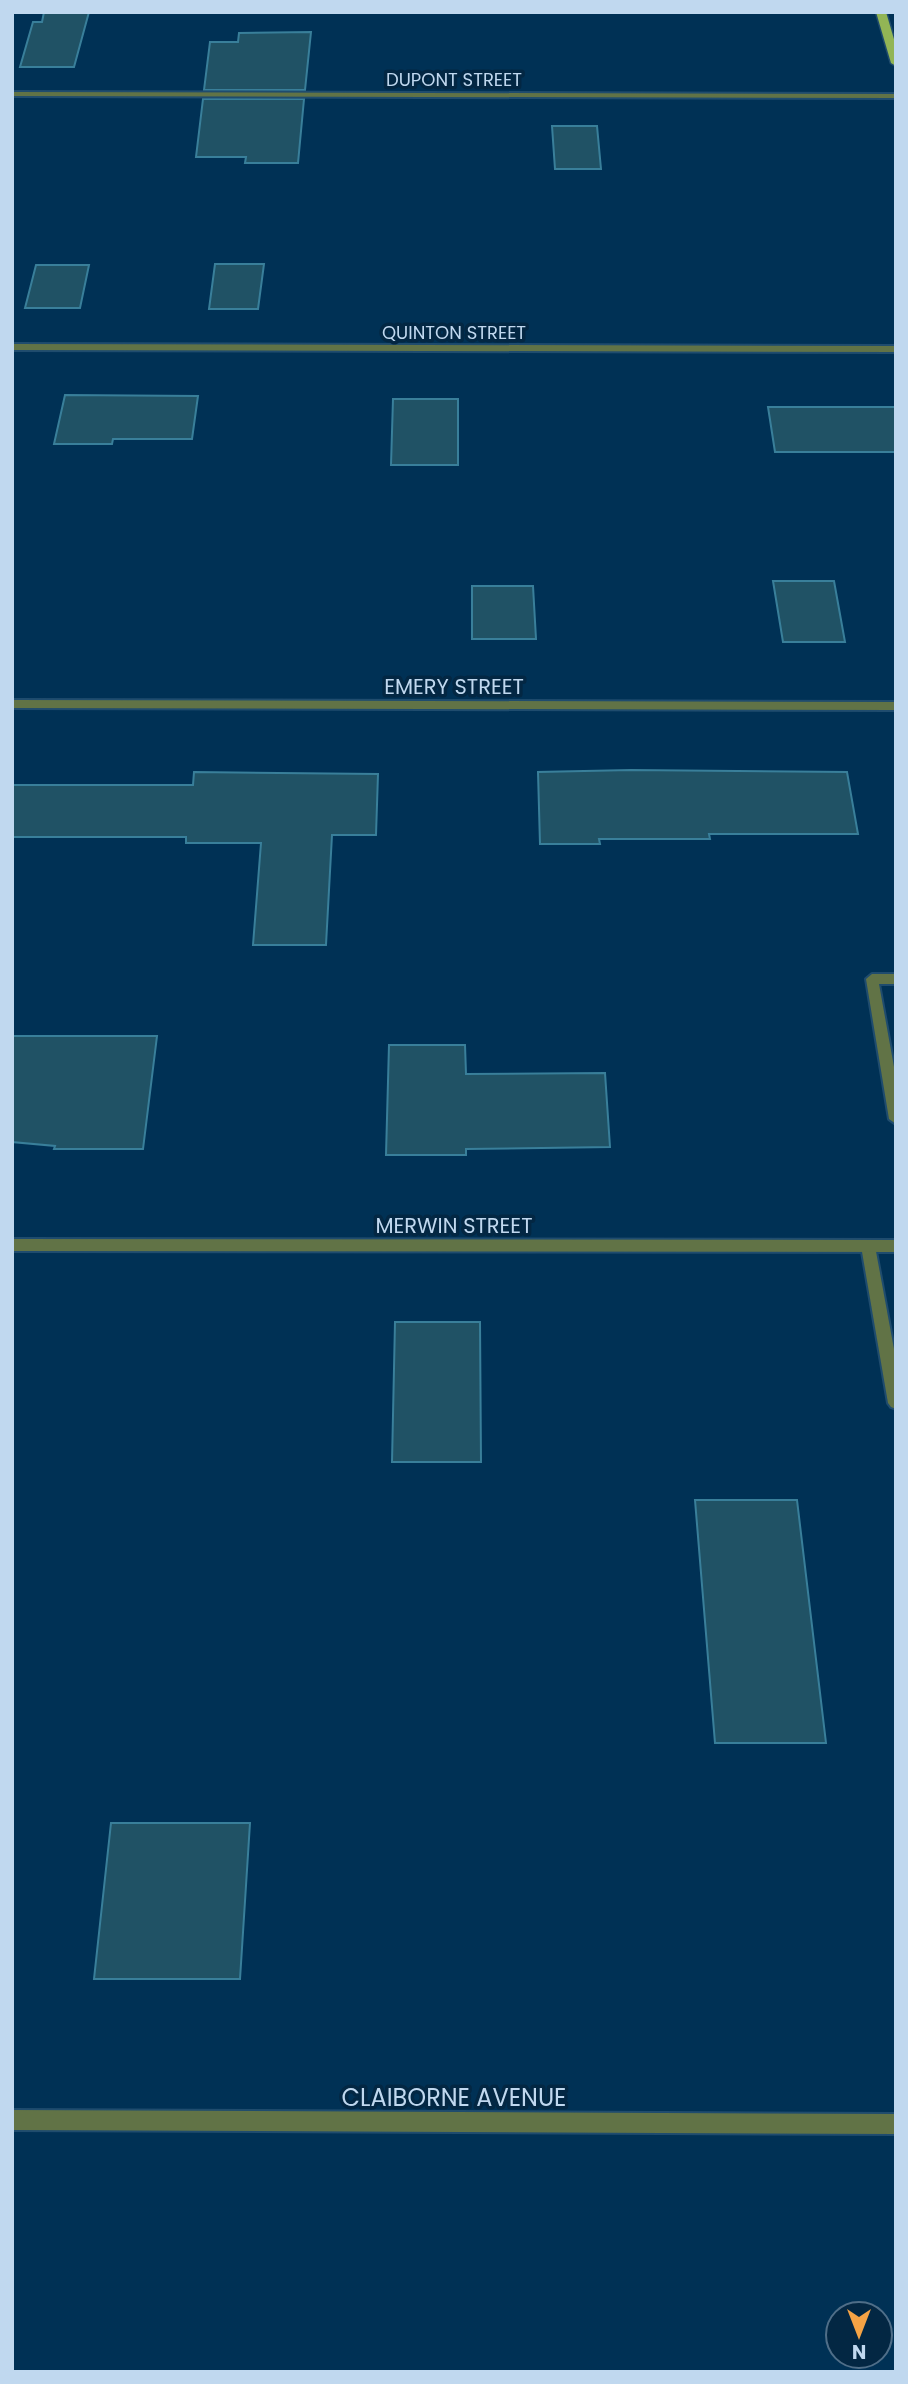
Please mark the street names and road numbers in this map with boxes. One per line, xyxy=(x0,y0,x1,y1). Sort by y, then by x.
street label: DUPONT STREET xyxy=(386,67,522,92)
street label: QUINTON STREET xyxy=(382,320,526,345)
street label: EMERY STREET xyxy=(384,672,524,701)
street label: MERWIN STREET xyxy=(375,1211,533,1240)
street label: CLAIBORNE AVENUE xyxy=(342,2081,566,2114)

